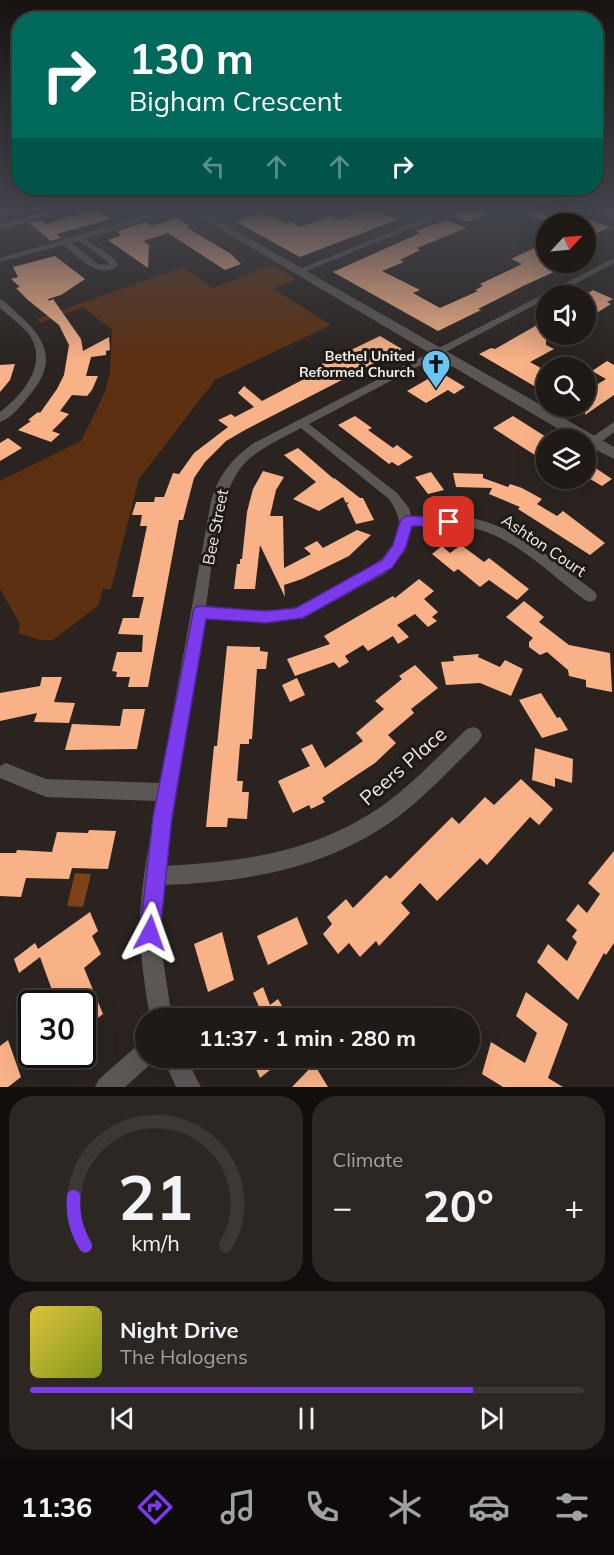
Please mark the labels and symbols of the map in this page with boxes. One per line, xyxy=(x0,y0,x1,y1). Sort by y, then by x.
north arrow xyxy=(536,213,596,273)
place label: Bethel United Reformed Church xyxy=(299,347,415,381)
church icon: Bethel United Reformed Church xyxy=(420,348,452,390)
street label: Bee Street xyxy=(198,487,232,567)
pin xyxy=(423,496,474,547)
street label: Ashton Court xyxy=(498,509,590,581)
street label: Peers Place xyxy=(354,721,451,810)
position arrow xyxy=(118,901,182,965)
speed limit sign: 30 xyxy=(18,990,96,1068)

